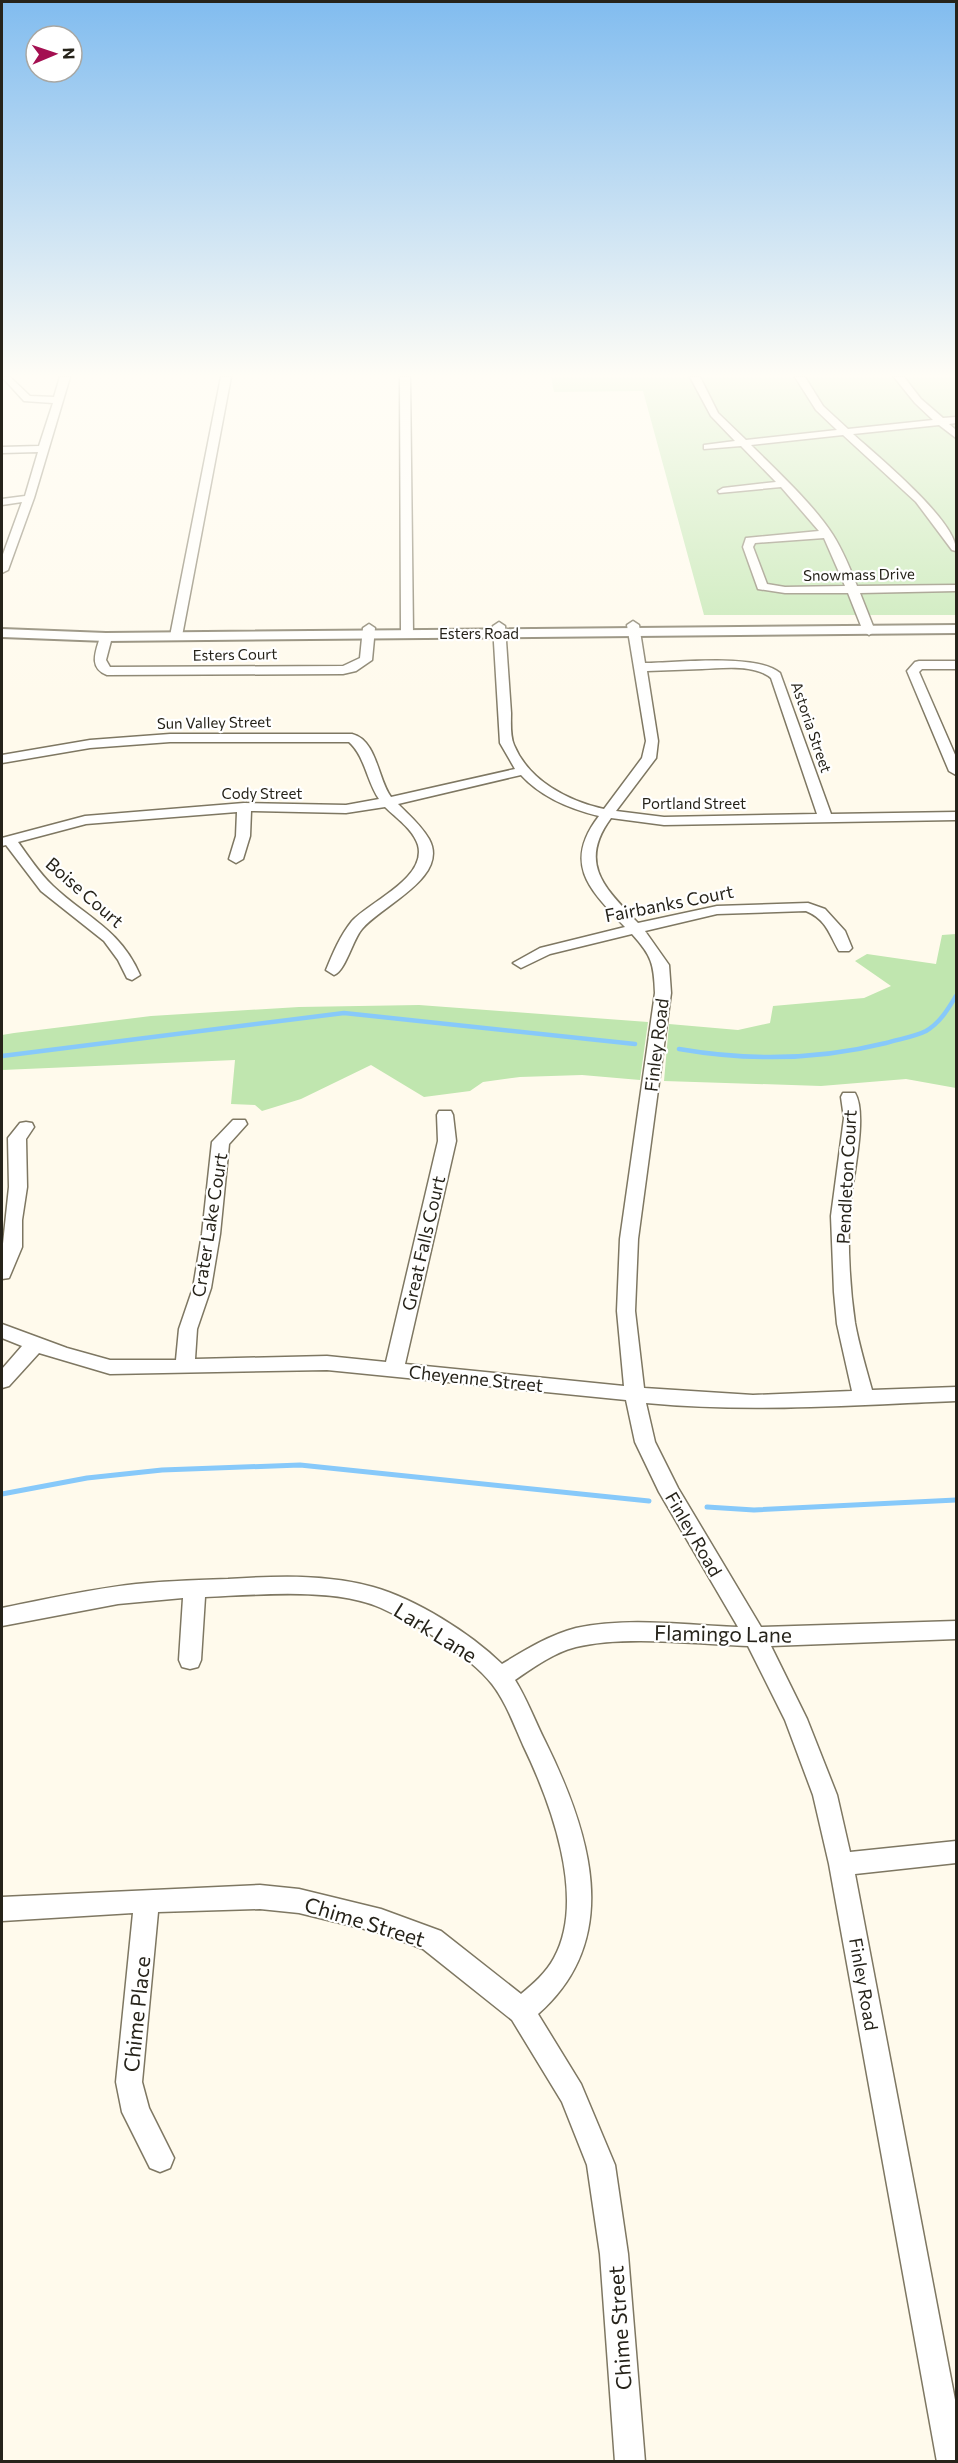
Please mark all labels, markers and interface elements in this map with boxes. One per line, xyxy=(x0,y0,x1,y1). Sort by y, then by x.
north arrow xyxy=(24,24,84,84)
text: N xyxy=(60,47,79,60)
street label: Snowmass Drive xyxy=(803,564,915,584)
street label: Esters Road xyxy=(439,624,519,642)
street label: Esters Court xyxy=(192,644,278,664)
street label: Astoria Street xyxy=(788,679,836,775)
street label: Sun Valley Street xyxy=(157,712,271,732)
street label: Cody Street xyxy=(222,784,302,802)
street label: Portland Street xyxy=(642,794,746,812)
street label: Boise Court xyxy=(42,852,128,932)
street label: Fairbanks Court xyxy=(603,880,735,926)
street label: Finley Road xyxy=(639,997,673,1093)
street label: Pendleton Court xyxy=(831,1109,861,1245)
street label: Crater Lake Court xyxy=(187,1151,231,1299)
street label: Great Falls Court xyxy=(397,1173,449,1313)
street label: Cheyenne Street xyxy=(408,1360,544,1396)
street label: Finley Road xyxy=(661,1488,727,1580)
street label: Lark Lane xyxy=(390,1597,482,1667)
street label: Flamingo Lane xyxy=(654,1619,792,1647)
street label: Chime Street xyxy=(302,1891,428,1951)
street label: Finley Road xyxy=(845,1936,883,2032)
street label: Chime Place xyxy=(117,1955,155,2073)
street label: Chime Street xyxy=(602,2265,636,2391)

